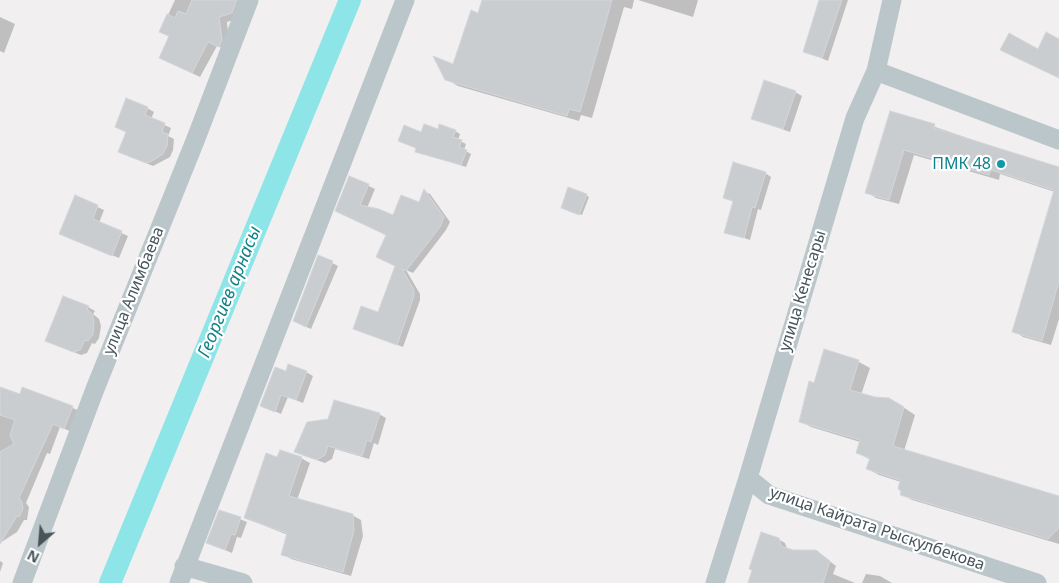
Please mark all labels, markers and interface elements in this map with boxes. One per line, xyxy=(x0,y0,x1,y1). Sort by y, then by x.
place label: ПМК 48 xyxy=(932,154,991,174)
marker: ПМК 48 xyxy=(995,158,1007,170)
water label: Георгиев арнасы xyxy=(194,223,266,361)
street label: улица Алимбаева xyxy=(100,224,168,358)
street label: улица Кенесары xyxy=(776,228,830,354)
street label: улица Кайрата Рыскулбекова xyxy=(767,483,987,575)
north arrow xyxy=(15,518,65,568)
text: N xyxy=(24,546,42,568)

